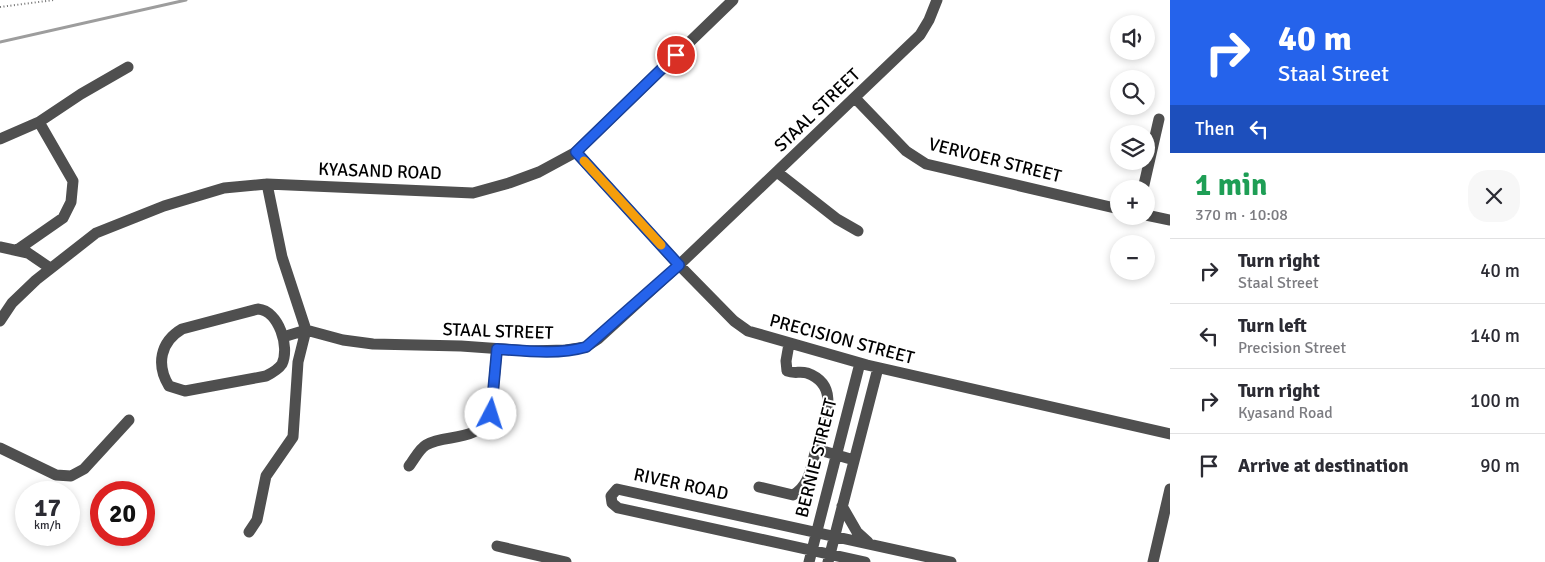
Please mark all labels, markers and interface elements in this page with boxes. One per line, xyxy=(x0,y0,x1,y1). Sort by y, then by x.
map controls xyxy=(1110,15,1155,280)
button: sound xyxy=(1110,15,1155,60)
text: 40 m xyxy=(1278,17,1352,60)
icon: right xyxy=(1195,20,1260,85)
pin xyxy=(655,34,697,76)
icon: arrive xyxy=(662,41,690,69)
text: Staal Street xyxy=(1278,60,1389,87)
street label: STAAL STREET xyxy=(769,63,865,156)
button: search xyxy=(1110,70,1155,115)
icon: left xyxy=(1245,115,1273,143)
text: Then xyxy=(1195,117,1235,141)
button: layers xyxy=(1110,125,1155,170)
street label: VERVOER STREET xyxy=(926,133,1064,187)
street label: KYASAND ROAD xyxy=(318,158,442,184)
text: 1 min xyxy=(1195,167,1267,204)
button: close xyxy=(1468,170,1520,222)
button: + xyxy=(1110,180,1155,225)
text: 370 m · 10:08 xyxy=(1195,205,1288,225)
button: − xyxy=(1110,235,1155,280)
text: Turn right xyxy=(1238,249,1320,273)
icon: right xyxy=(1195,257,1223,285)
text: 40 m xyxy=(1480,259,1520,283)
text: Staal Street xyxy=(1238,273,1319,293)
street label: PRECISION STREET xyxy=(767,309,917,369)
text: Turn left xyxy=(1238,314,1307,338)
street label: STAAL STREET xyxy=(442,318,554,344)
icon: left xyxy=(1195,322,1223,350)
text: 140 m xyxy=(1470,324,1520,348)
text: Precision Street xyxy=(1238,338,1346,358)
text: Turn right xyxy=(1238,379,1320,403)
position arrow xyxy=(464,387,516,439)
icon: right xyxy=(1195,387,1223,415)
text: 100 m xyxy=(1470,389,1520,413)
street label: BERNIE STREET xyxy=(791,396,841,520)
text: Kyasand Road xyxy=(1238,403,1333,423)
icon: arrive xyxy=(1195,452,1223,480)
text: Arrive at destination xyxy=(1238,454,1409,478)
text: 90 m xyxy=(1480,454,1520,478)
street label: RIVER ROAD xyxy=(632,463,730,505)
speed limit sign: 20 xyxy=(90,481,155,546)
text: 17 xyxy=(34,492,61,523)
text: km/h xyxy=(34,518,61,533)

